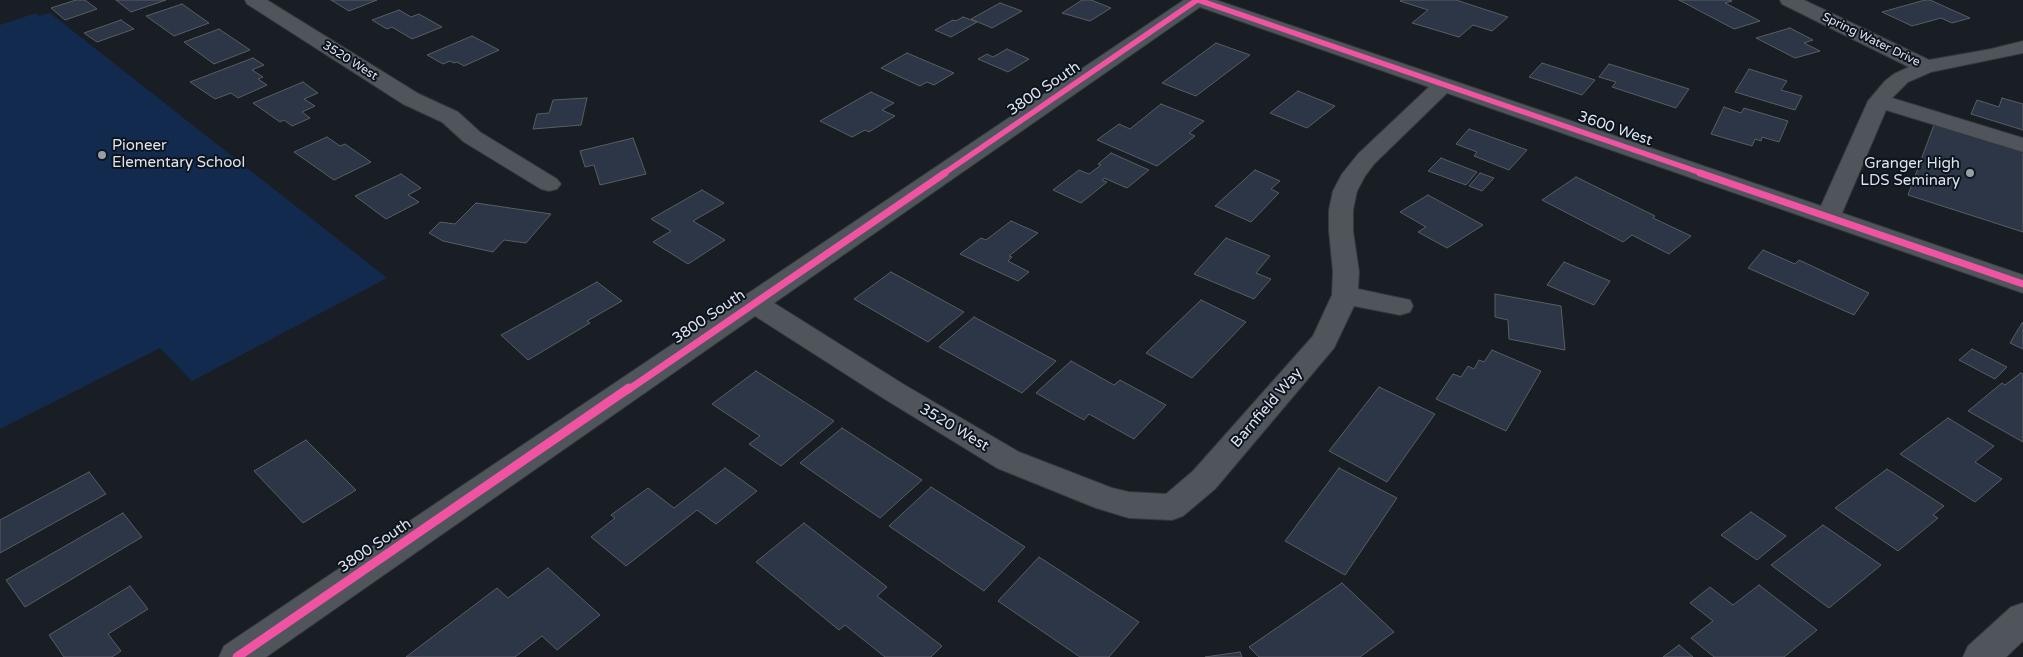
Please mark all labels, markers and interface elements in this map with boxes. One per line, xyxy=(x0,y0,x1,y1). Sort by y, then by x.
street label: Spring Water Drive xyxy=(1820,10,1922,70)
street label: 3520 West xyxy=(320,38,380,84)
street label: 3800 South xyxy=(1004,58,1084,120)
street label: 3600 West xyxy=(1575,108,1655,150)
place label: Pioneer Elementary School xyxy=(112,137,245,172)
marker: Pioneer Elementary School xyxy=(96,149,108,161)
place label: Granger High LDS Seminary xyxy=(1860,155,1960,190)
marker: Granger High LDS Seminary xyxy=(1964,167,1976,179)
street label: 3800 South xyxy=(669,286,749,348)
street label: Barnfield Way xyxy=(1228,365,1306,451)
street label: 3520 West xyxy=(916,400,992,456)
street label: 3800 South xyxy=(335,515,415,577)

